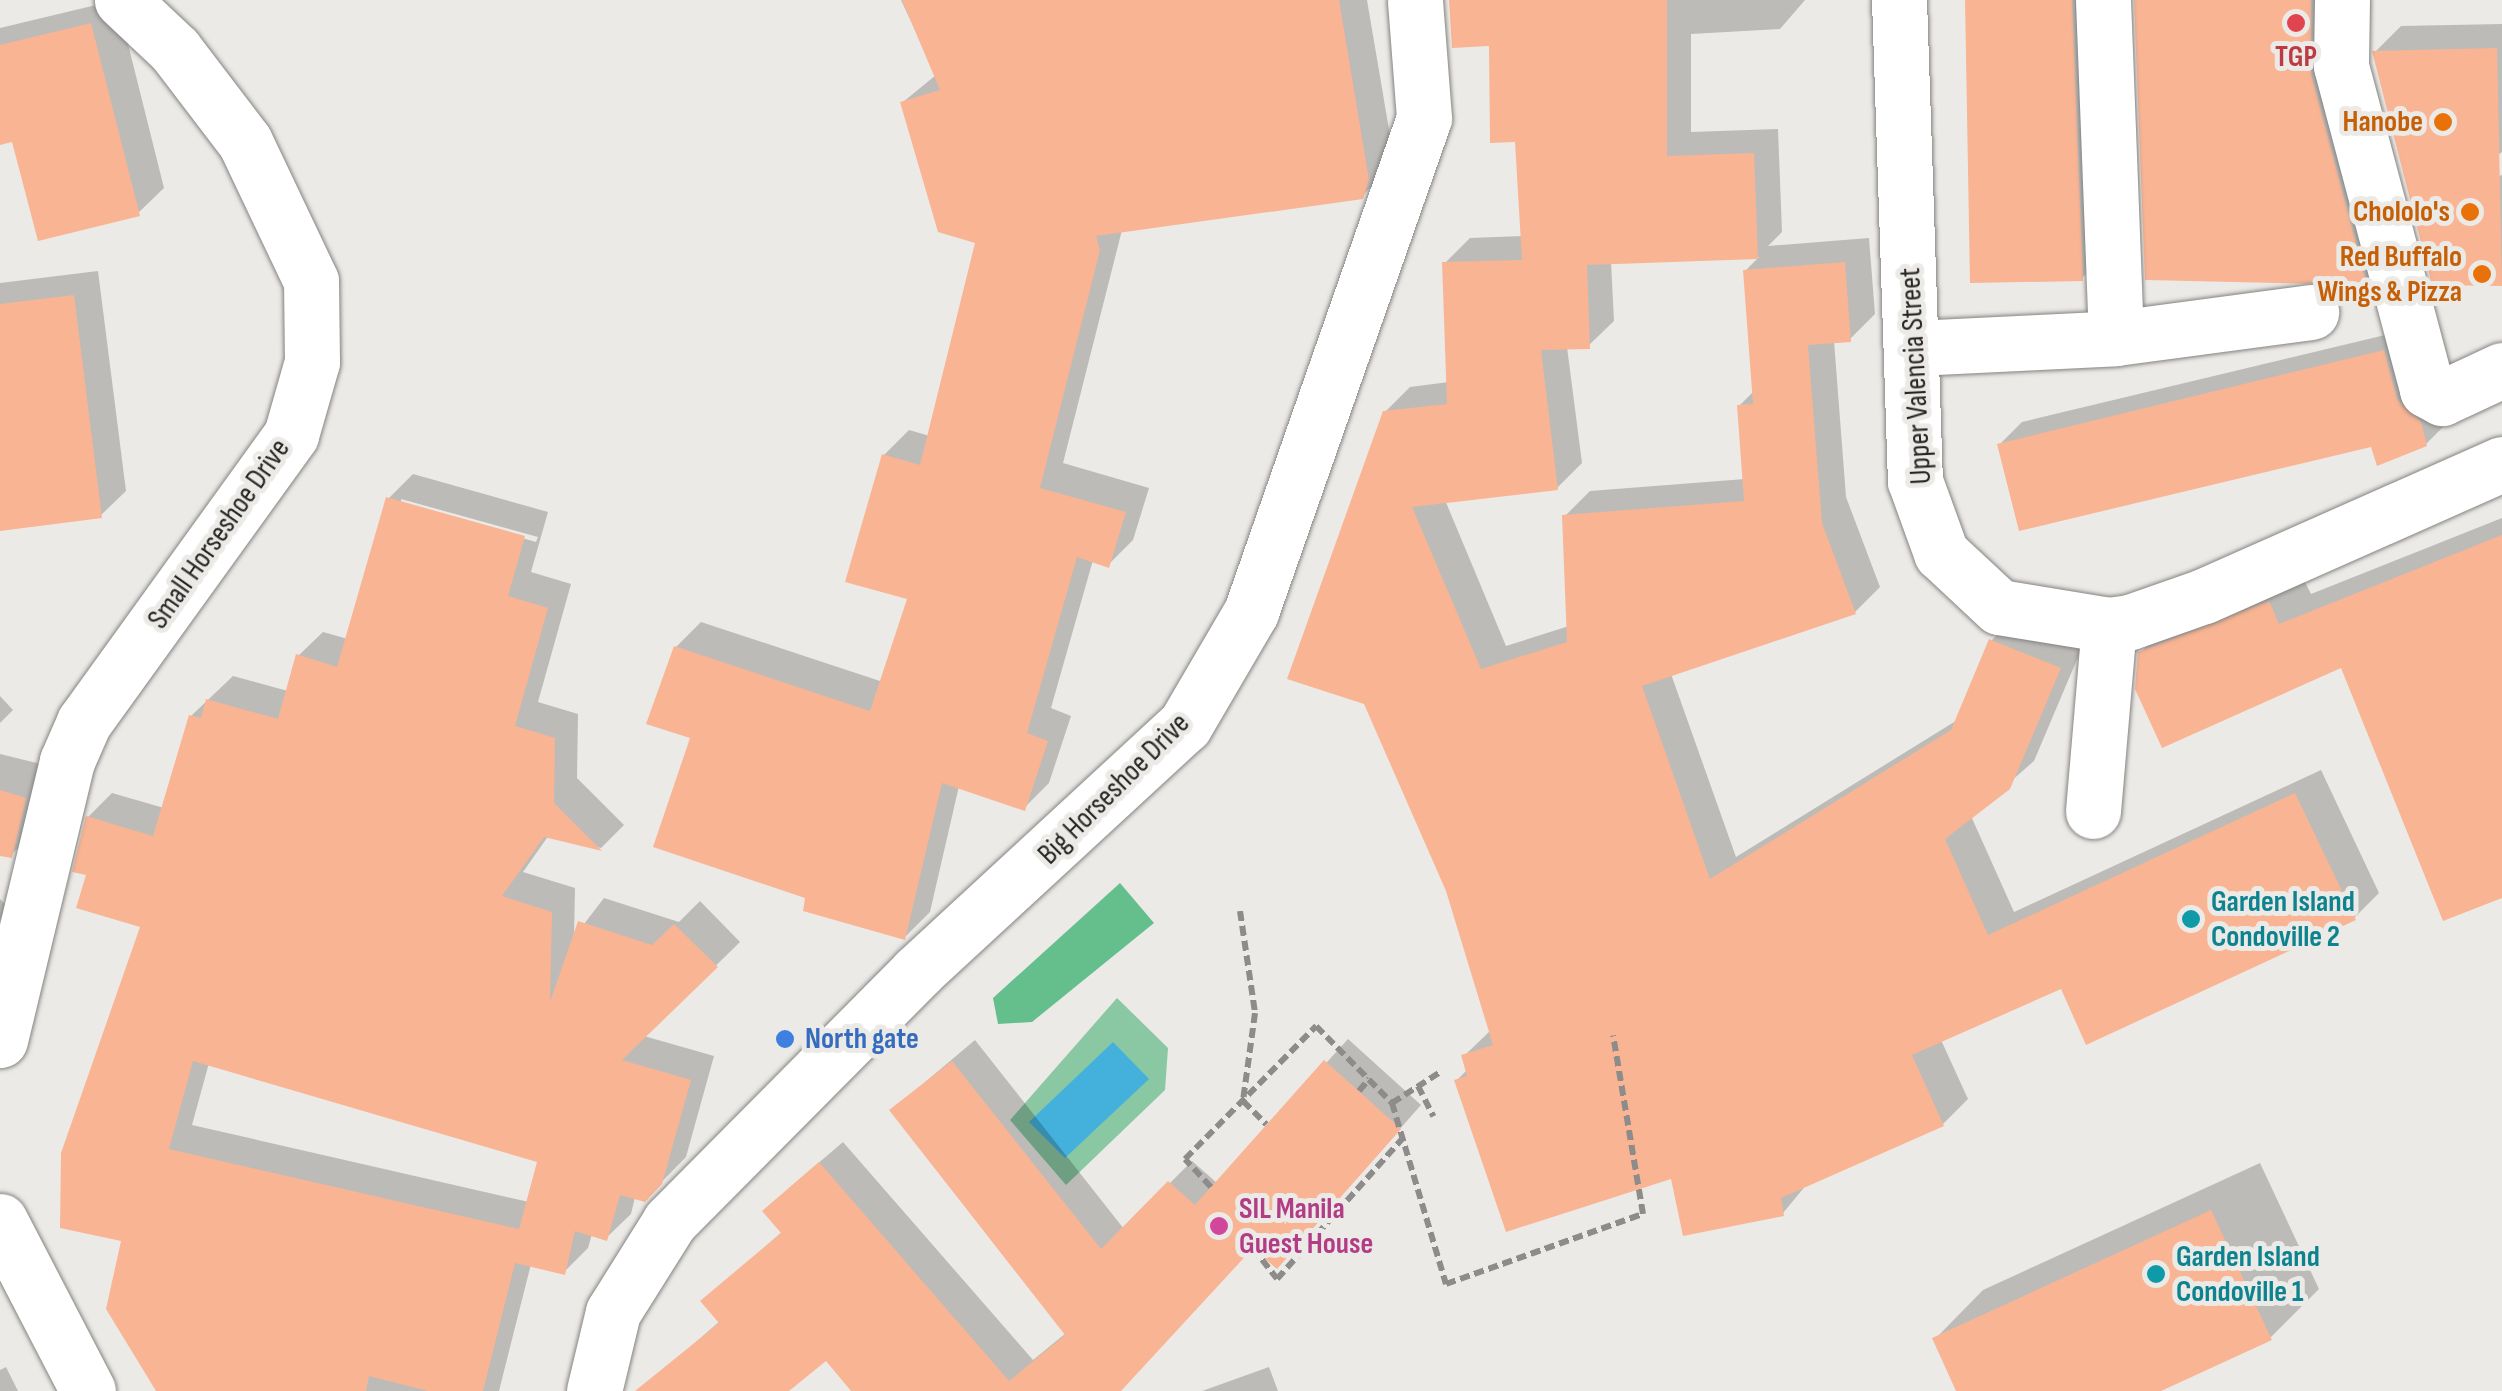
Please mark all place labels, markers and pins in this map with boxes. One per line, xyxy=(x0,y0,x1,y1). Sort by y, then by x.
marker: TGP xyxy=(2285,12,2307,34)
place label: TGP xyxy=(2275,39,2317,75)
place label: Hanobe xyxy=(2342,104,2423,140)
marker: Hanobe xyxy=(2432,111,2454,133)
place label: Chololo's xyxy=(2353,194,2450,230)
marker: Chololo's xyxy=(2459,201,2481,223)
place label: Red Buffalo Wings & Pizza xyxy=(2317,239,2462,310)
marker: Red Buffalo Wings & Pizza xyxy=(2471,263,2493,285)
place label: Garden Island Condoville 2 xyxy=(2211,884,2355,954)
marker: Garden Island Condoville 2 xyxy=(2180,908,2202,930)
place label: North gate xyxy=(805,1021,919,1057)
marker: North gate xyxy=(774,1028,796,1050)
place label: SIL Manila Guest House xyxy=(1239,1191,1373,1262)
marker: SIL Manila Guest House xyxy=(1208,1215,1230,1237)
place label: Garden Island Condoville 1 xyxy=(2176,1239,2320,1310)
marker: Garden Island Condoville 1 xyxy=(2145,1263,2167,1285)

